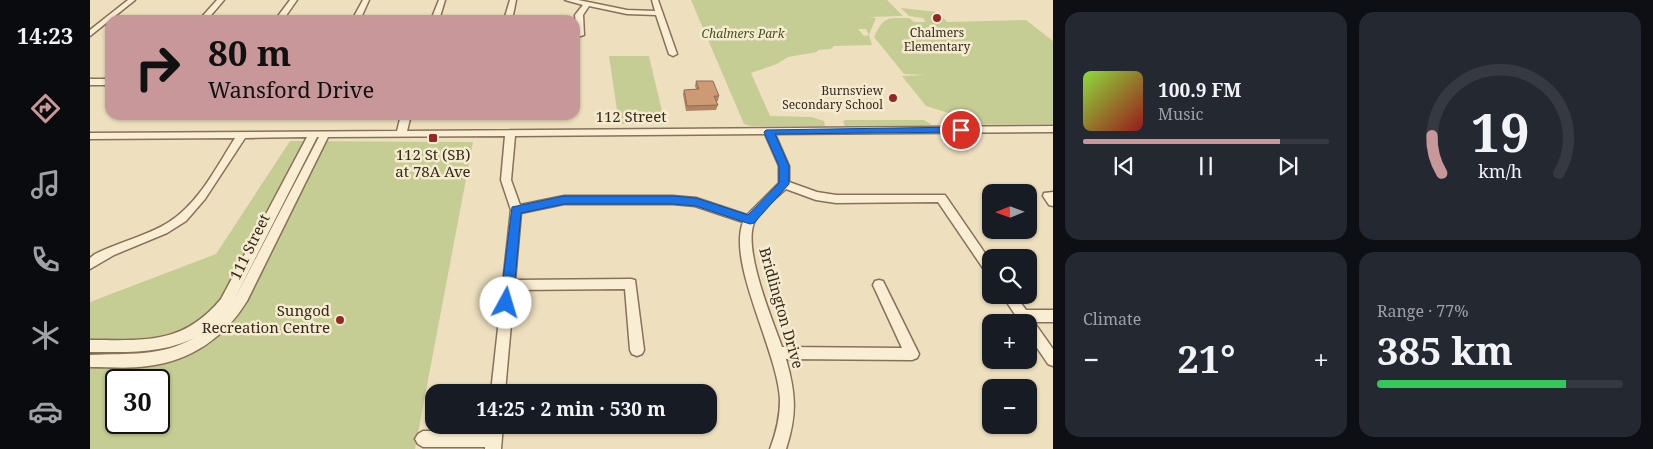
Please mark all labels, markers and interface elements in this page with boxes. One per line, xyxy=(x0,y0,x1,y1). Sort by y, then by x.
marker: Chalmers Elementary xyxy=(931,12,943,24)
text: 14:23 xyxy=(17,20,73,50)
place label: Chalmers Elementary xyxy=(904,24,970,55)
park label: Chalmers Park xyxy=(701,25,786,42)
text: 80 m xyxy=(208,29,291,76)
icon: right xyxy=(125,35,190,100)
text: Wansford Drive xyxy=(208,74,374,104)
text: 100.9 FM xyxy=(1158,77,1241,103)
place label: Burnsview Secondary School xyxy=(782,82,884,113)
icon: directions xyxy=(28,91,63,126)
marker: Burnsview Secondary School xyxy=(887,92,899,104)
text: 19 xyxy=(1471,96,1529,167)
text: Music xyxy=(1158,103,1203,125)
street label: 112 Street xyxy=(596,106,666,126)
pin xyxy=(940,109,982,151)
icon: arrive xyxy=(947,116,975,144)
marker: 112 St (SB) at 78A Ave xyxy=(427,132,439,144)
place label: 112 St (SB) at 78A Ave xyxy=(395,144,471,181)
icon: previous xyxy=(1110,152,1138,180)
icon: pause xyxy=(1192,152,1220,180)
icon: next xyxy=(1274,152,1302,180)
text: km/h xyxy=(1478,159,1522,183)
icon: music xyxy=(28,167,63,202)
north arrow xyxy=(982,184,1038,239)
map controls xyxy=(982,184,1037,434)
street label: 111 Street xyxy=(225,210,274,283)
icon: phone xyxy=(28,242,63,277)
street label: Bridlington Drive xyxy=(755,245,809,371)
button: search xyxy=(982,249,1037,304)
position arrow xyxy=(479,276,531,328)
place label: Sungod Recreation Centre xyxy=(202,300,330,337)
text: Range · 77% xyxy=(1377,300,1469,322)
text: Climate xyxy=(1083,308,1141,330)
marker: Sungod Recreation Centre xyxy=(334,314,346,326)
button: + xyxy=(982,314,1037,369)
icon: climate xyxy=(28,318,63,353)
text: 385 km xyxy=(1377,324,1513,376)
text: 21° xyxy=(1177,332,1235,384)
text: − xyxy=(1083,340,1099,378)
text: + xyxy=(1313,340,1329,378)
speed limit sign: 30 xyxy=(105,369,170,434)
button: − xyxy=(982,379,1037,434)
icon: car xyxy=(28,394,63,429)
text: 14:25 · 2 min · 530 m xyxy=(476,396,666,422)

